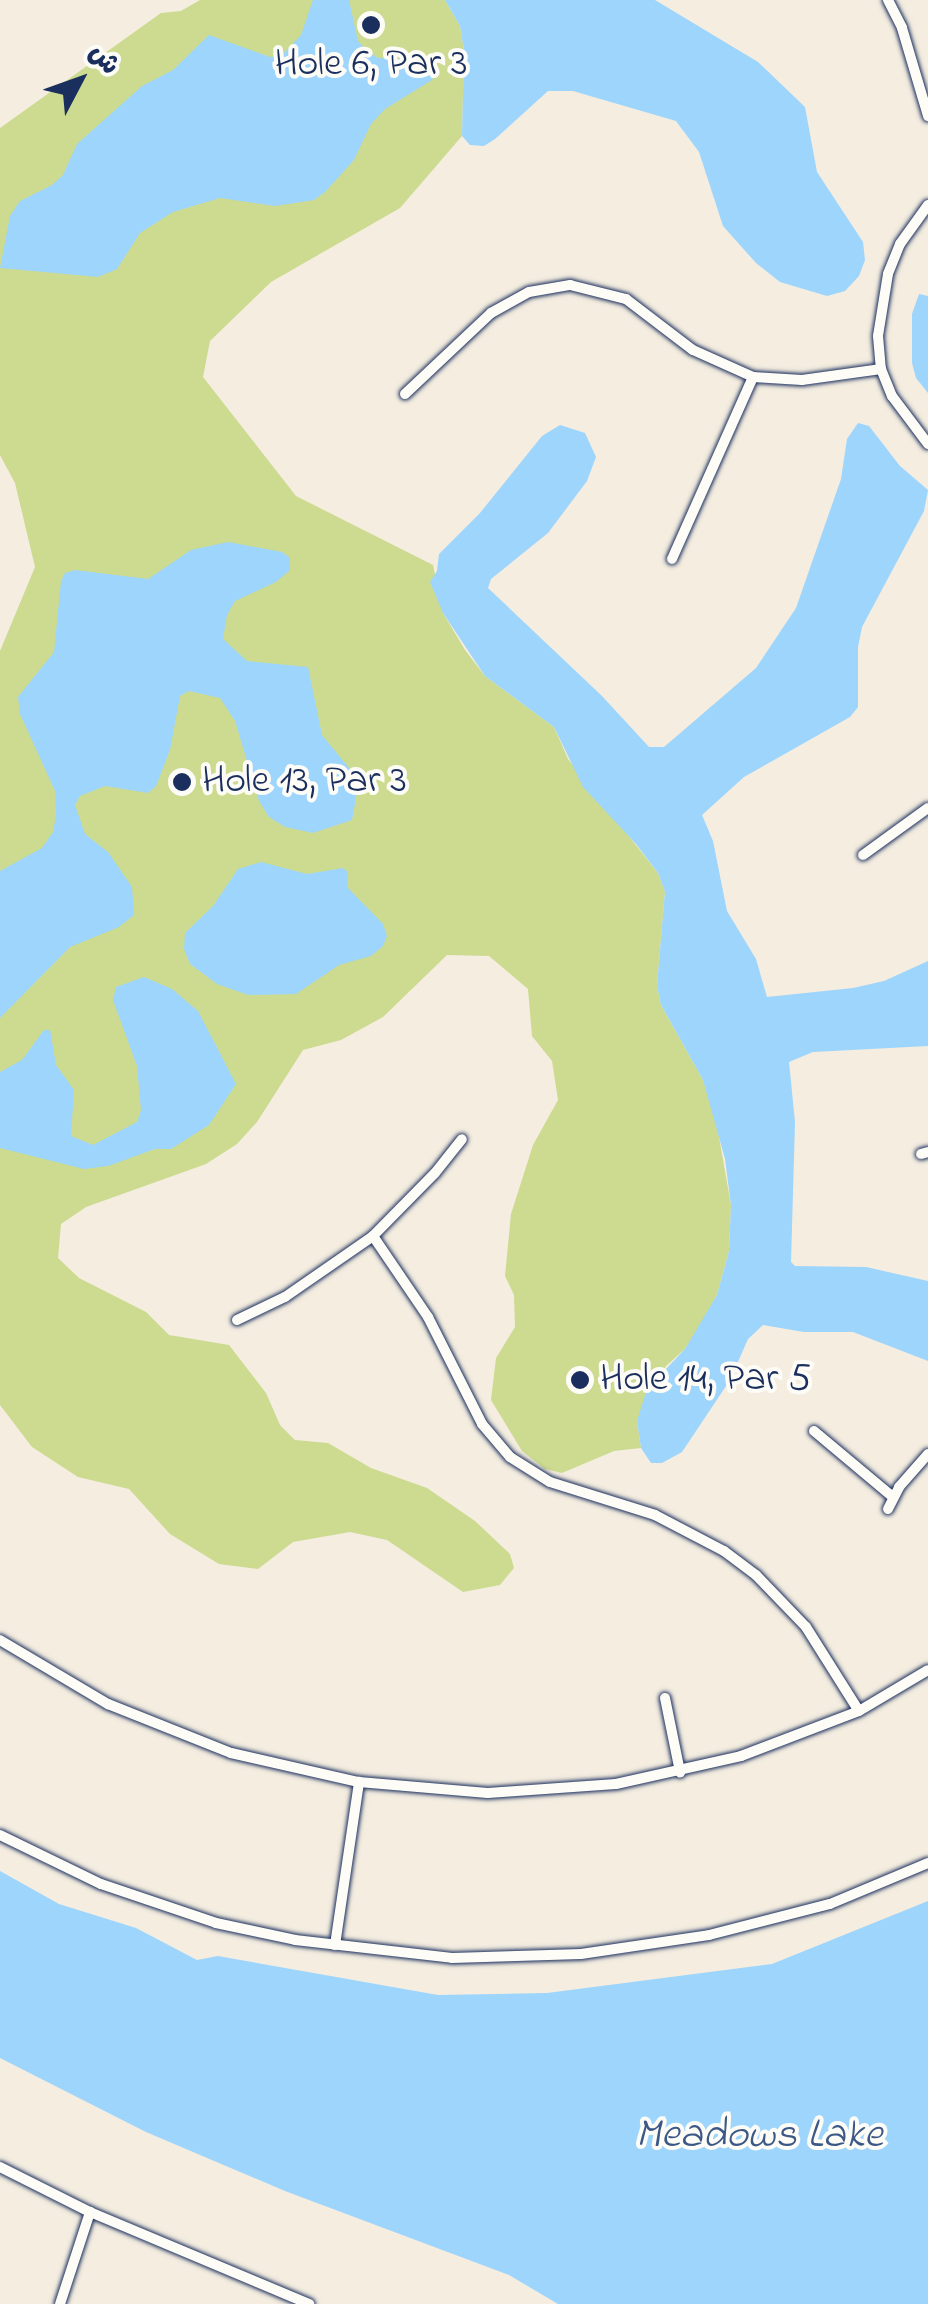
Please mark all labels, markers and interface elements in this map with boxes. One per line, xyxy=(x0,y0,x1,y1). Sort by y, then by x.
marker: Hole 6, Par 3 xyxy=(360,14,382,36)
north arrow xyxy=(30,30,130,130)
text: ش xyxy=(77,35,129,85)
place label: Hole 6, Par 3 xyxy=(274,41,468,89)
place label: Hole 13, Par 3 xyxy=(202,758,407,806)
marker: Hole 13, Par 3 xyxy=(171,771,193,793)
place label: Hole 14, Par 5 xyxy=(600,1356,811,1404)
marker: Hole 14, Par 5 xyxy=(569,1369,591,1391)
water label: Meadows Lake xyxy=(635,2111,883,2161)

